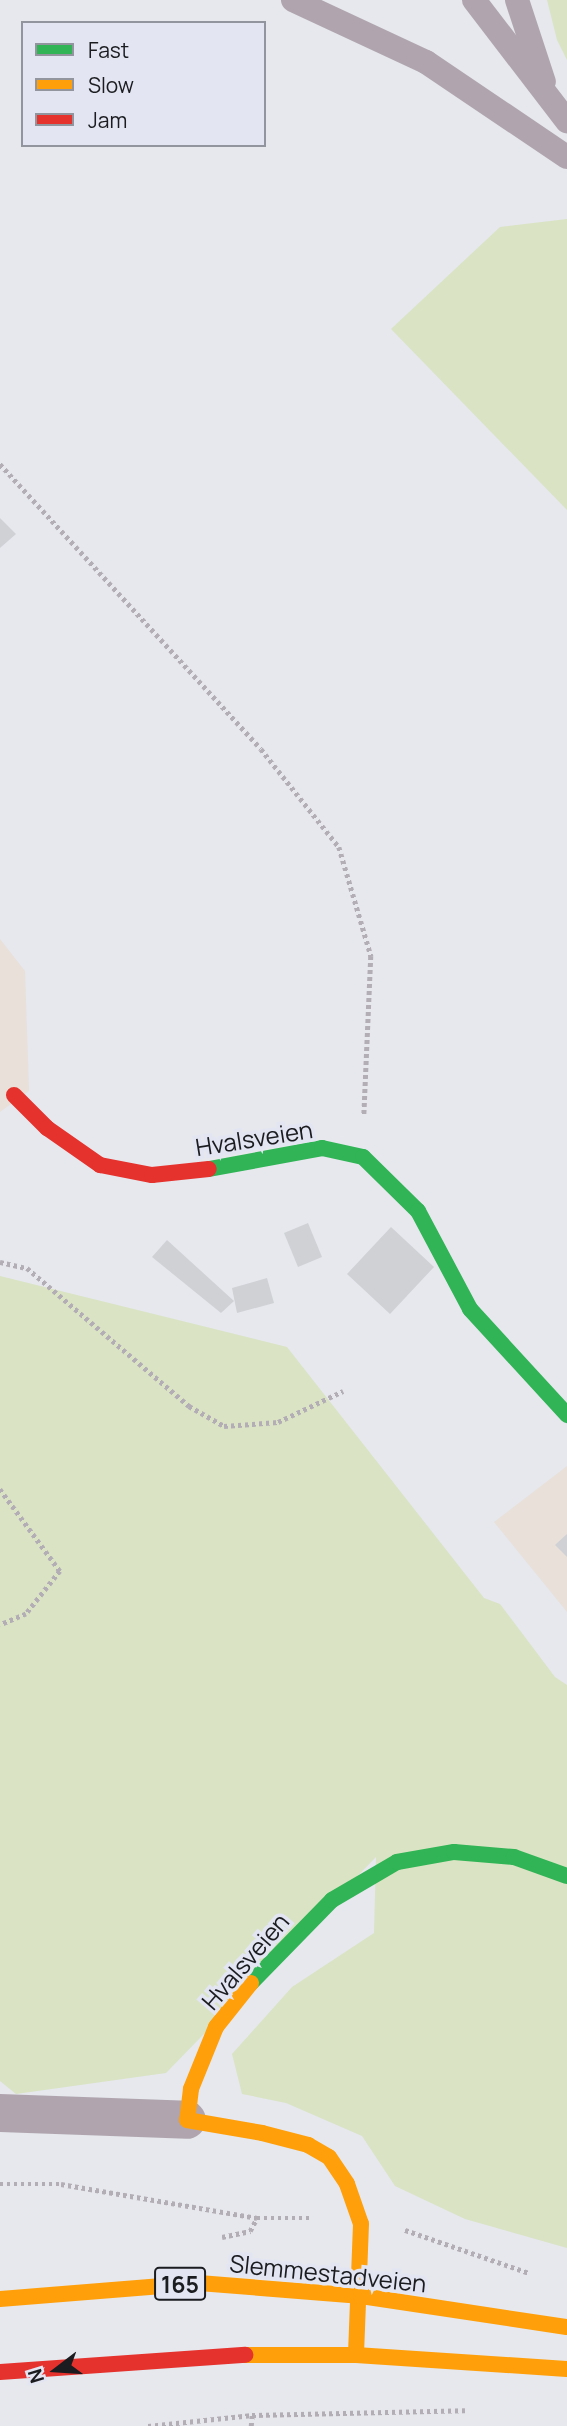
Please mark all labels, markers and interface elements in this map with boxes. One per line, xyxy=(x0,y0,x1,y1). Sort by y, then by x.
legend xyxy=(21,21,266,147)
text: Fast xyxy=(88,36,129,64)
text: Slow xyxy=(88,71,134,99)
text: Jam xyxy=(88,106,127,134)
street label: Hvalsveien xyxy=(193,1115,315,1161)
street label: Hvalsveien xyxy=(195,1907,295,2015)
street label: Slemmestadveien xyxy=(228,2248,428,2298)
road number: 165 xyxy=(154,2264,206,2304)
north arrow xyxy=(21,2335,91,2405)
text: N xyxy=(21,2366,50,2386)

